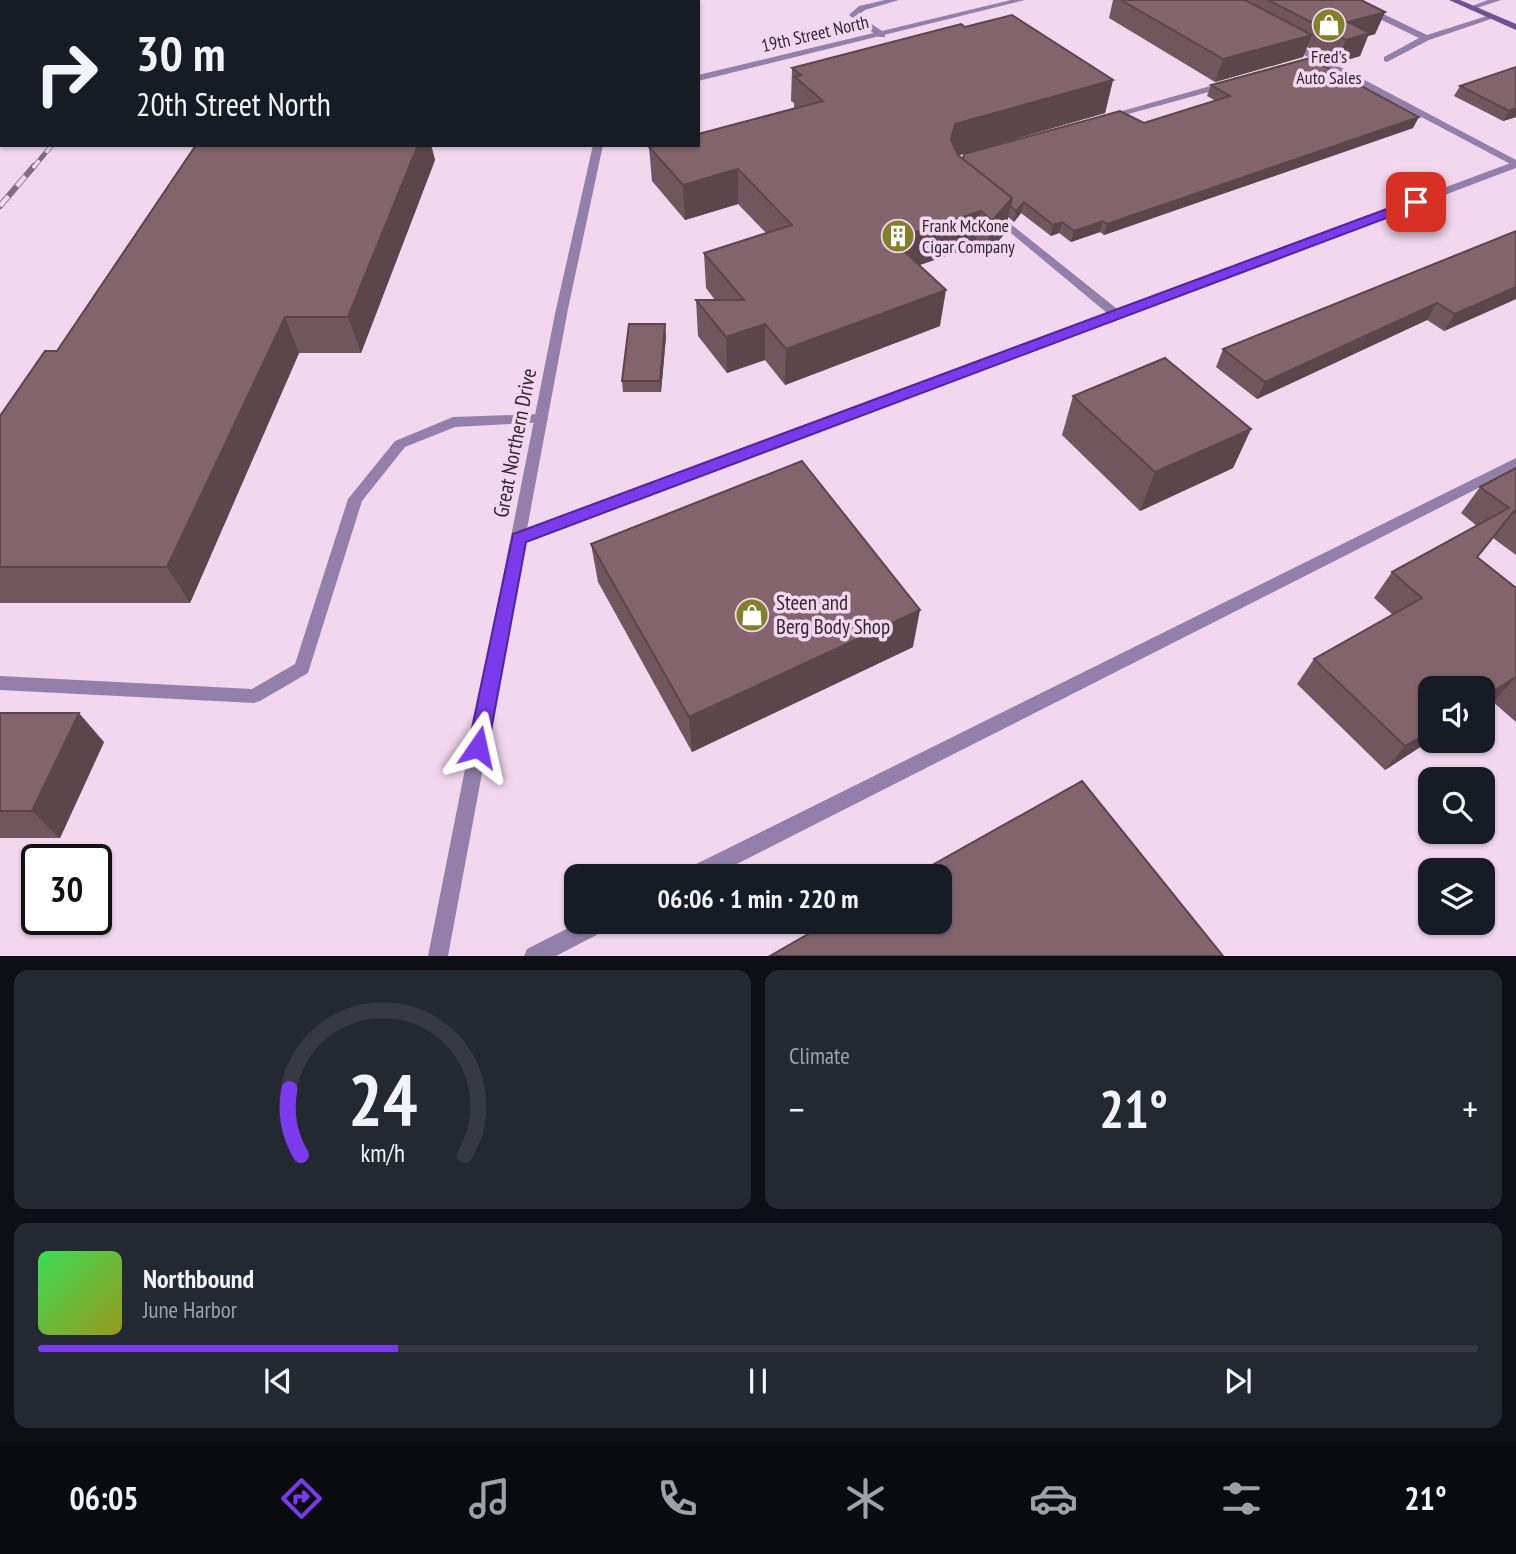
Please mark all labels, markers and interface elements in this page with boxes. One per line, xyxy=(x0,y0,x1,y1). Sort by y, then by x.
shop icon: Fred's Auto Sales xyxy=(1310,6,1348,44)
street label: 19th Street North xyxy=(759,10,871,57)
text: 30 m xyxy=(136,21,225,85)
icon: right xyxy=(21,28,112,119)
place label: Fred's Auto Sales xyxy=(1296,45,1362,89)
text: 20th Street North xyxy=(136,83,331,125)
pin xyxy=(1386,172,1446,232)
icon: arrive xyxy=(1397,183,1435,221)
place label: Frank McKone Cigar Company xyxy=(922,214,1015,258)
building icon: Frank McKone Cigar Company xyxy=(879,217,917,255)
street label: Great Northern Drive xyxy=(487,366,542,520)
place label: Steen and Berg Body Shop xyxy=(776,589,890,640)
shop icon: Steen and Berg Body Shop xyxy=(733,596,771,634)
map controls xyxy=(1418,676,1495,935)
button: sound xyxy=(1418,676,1495,753)
position arrow xyxy=(441,710,515,784)
button: search xyxy=(1418,767,1495,844)
speed limit sign: 30 xyxy=(21,844,112,935)
button: layers xyxy=(1418,858,1495,935)
text: 06:06 · 1 min · 220 m xyxy=(658,882,858,915)
text: Climate xyxy=(789,1041,850,1070)
text: 24 xyxy=(348,1052,417,1146)
text: 21° xyxy=(1099,1075,1168,1142)
text: − xyxy=(789,1084,805,1133)
text: + xyxy=(1462,1084,1478,1133)
text: km/h xyxy=(360,1137,405,1169)
text: Northbound xyxy=(143,1262,254,1295)
text: June Harbor xyxy=(143,1295,237,1324)
icon: previous xyxy=(259,1362,297,1400)
icon: pause xyxy=(739,1362,777,1400)
icon: next xyxy=(1219,1362,1257,1400)
icon: directions xyxy=(277,1474,326,1523)
icon: music xyxy=(465,1474,514,1523)
icon: phone xyxy=(653,1474,702,1523)
icon: climate xyxy=(841,1474,890,1523)
icon: car xyxy=(1029,1474,1078,1523)
icon: filters xyxy=(1217,1474,1266,1523)
text: 06:05 xyxy=(69,1477,139,1519)
text: 21° xyxy=(1404,1477,1447,1519)

